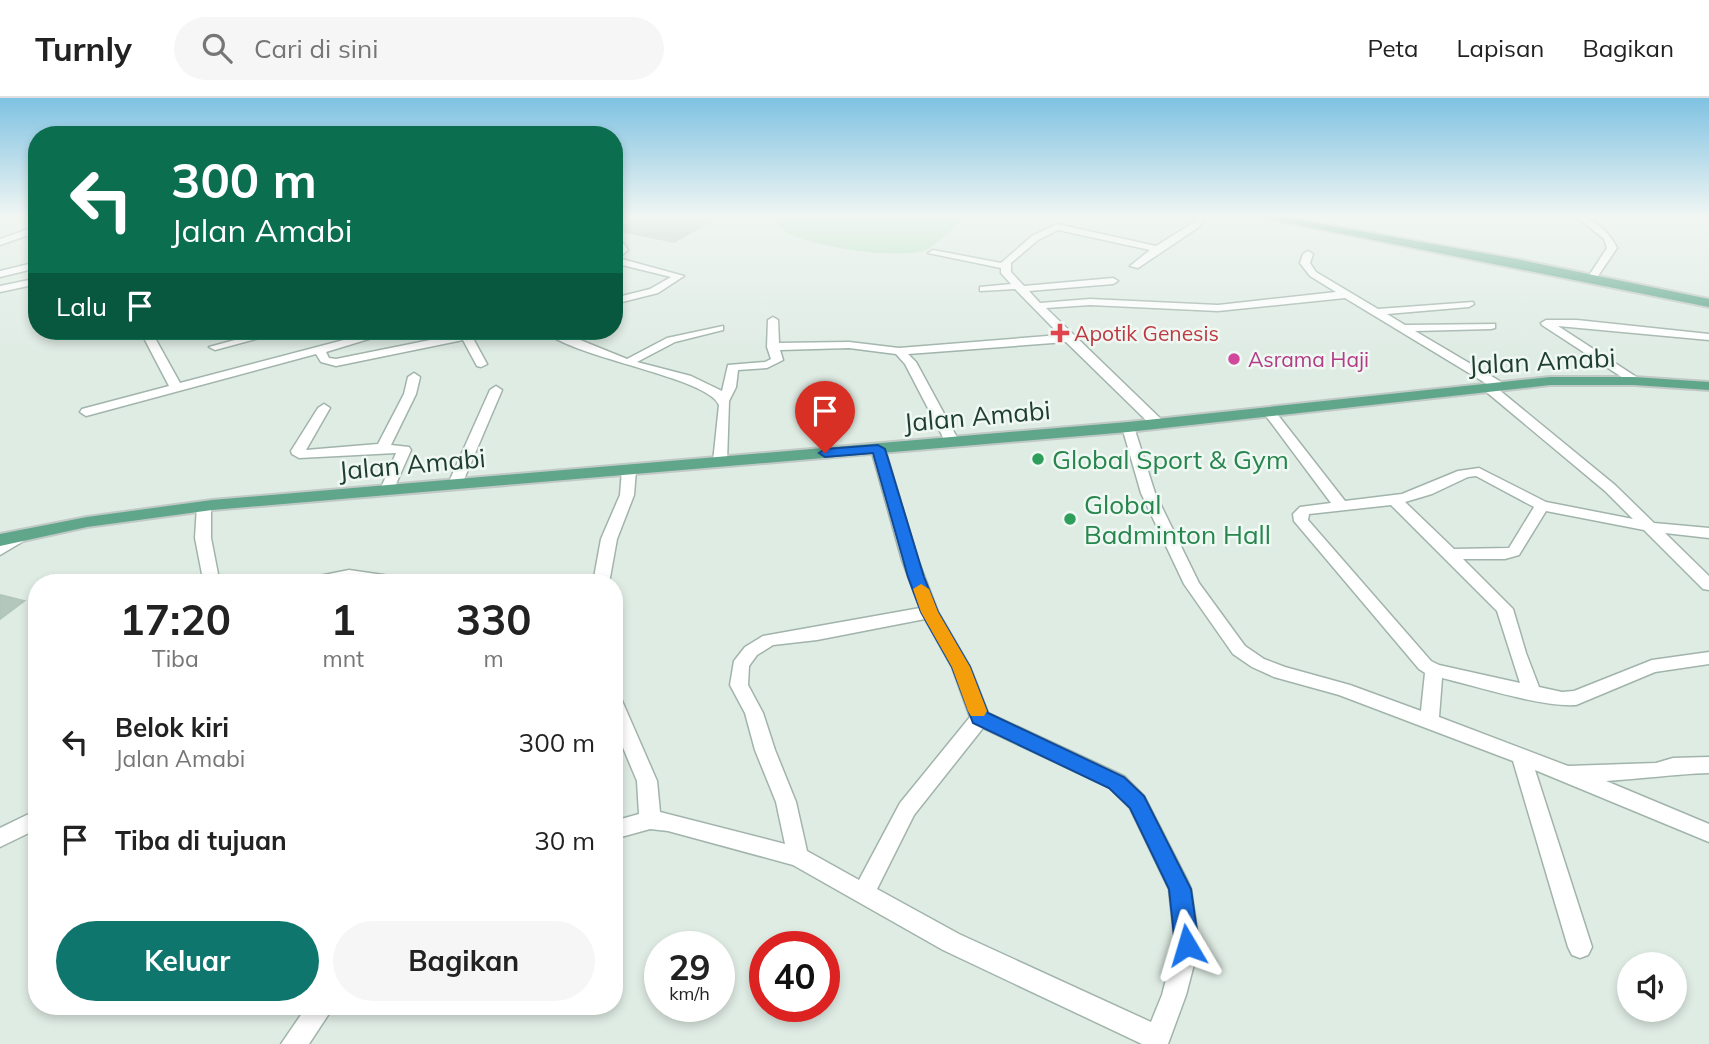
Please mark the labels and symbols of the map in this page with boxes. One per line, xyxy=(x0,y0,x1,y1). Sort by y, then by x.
place label: Apotik Genesis xyxy=(1074,320,1219,346)
marker: Apotik Genesis xyxy=(1052,325,1068,341)
street label: Jalan Amabi xyxy=(1468,341,1616,381)
place label: Asrama Haji xyxy=(1248,346,1369,372)
marker: Asrama Haji xyxy=(1226,351,1242,367)
pin xyxy=(795,381,855,453)
street label: Jalan Amabi xyxy=(902,393,1052,439)
street label: Jalan Amabi xyxy=(337,441,487,487)
place label: Global Sport & Gym xyxy=(1052,443,1289,476)
marker: Global Sport & Gym xyxy=(1030,451,1046,467)
place label: Global Badminton Hall xyxy=(1084,488,1271,551)
marker: Global Badminton Hall xyxy=(1062,511,1078,527)
position arrow xyxy=(1150,908,1224,982)
speed limit sign: 40 xyxy=(749,931,840,1022)

